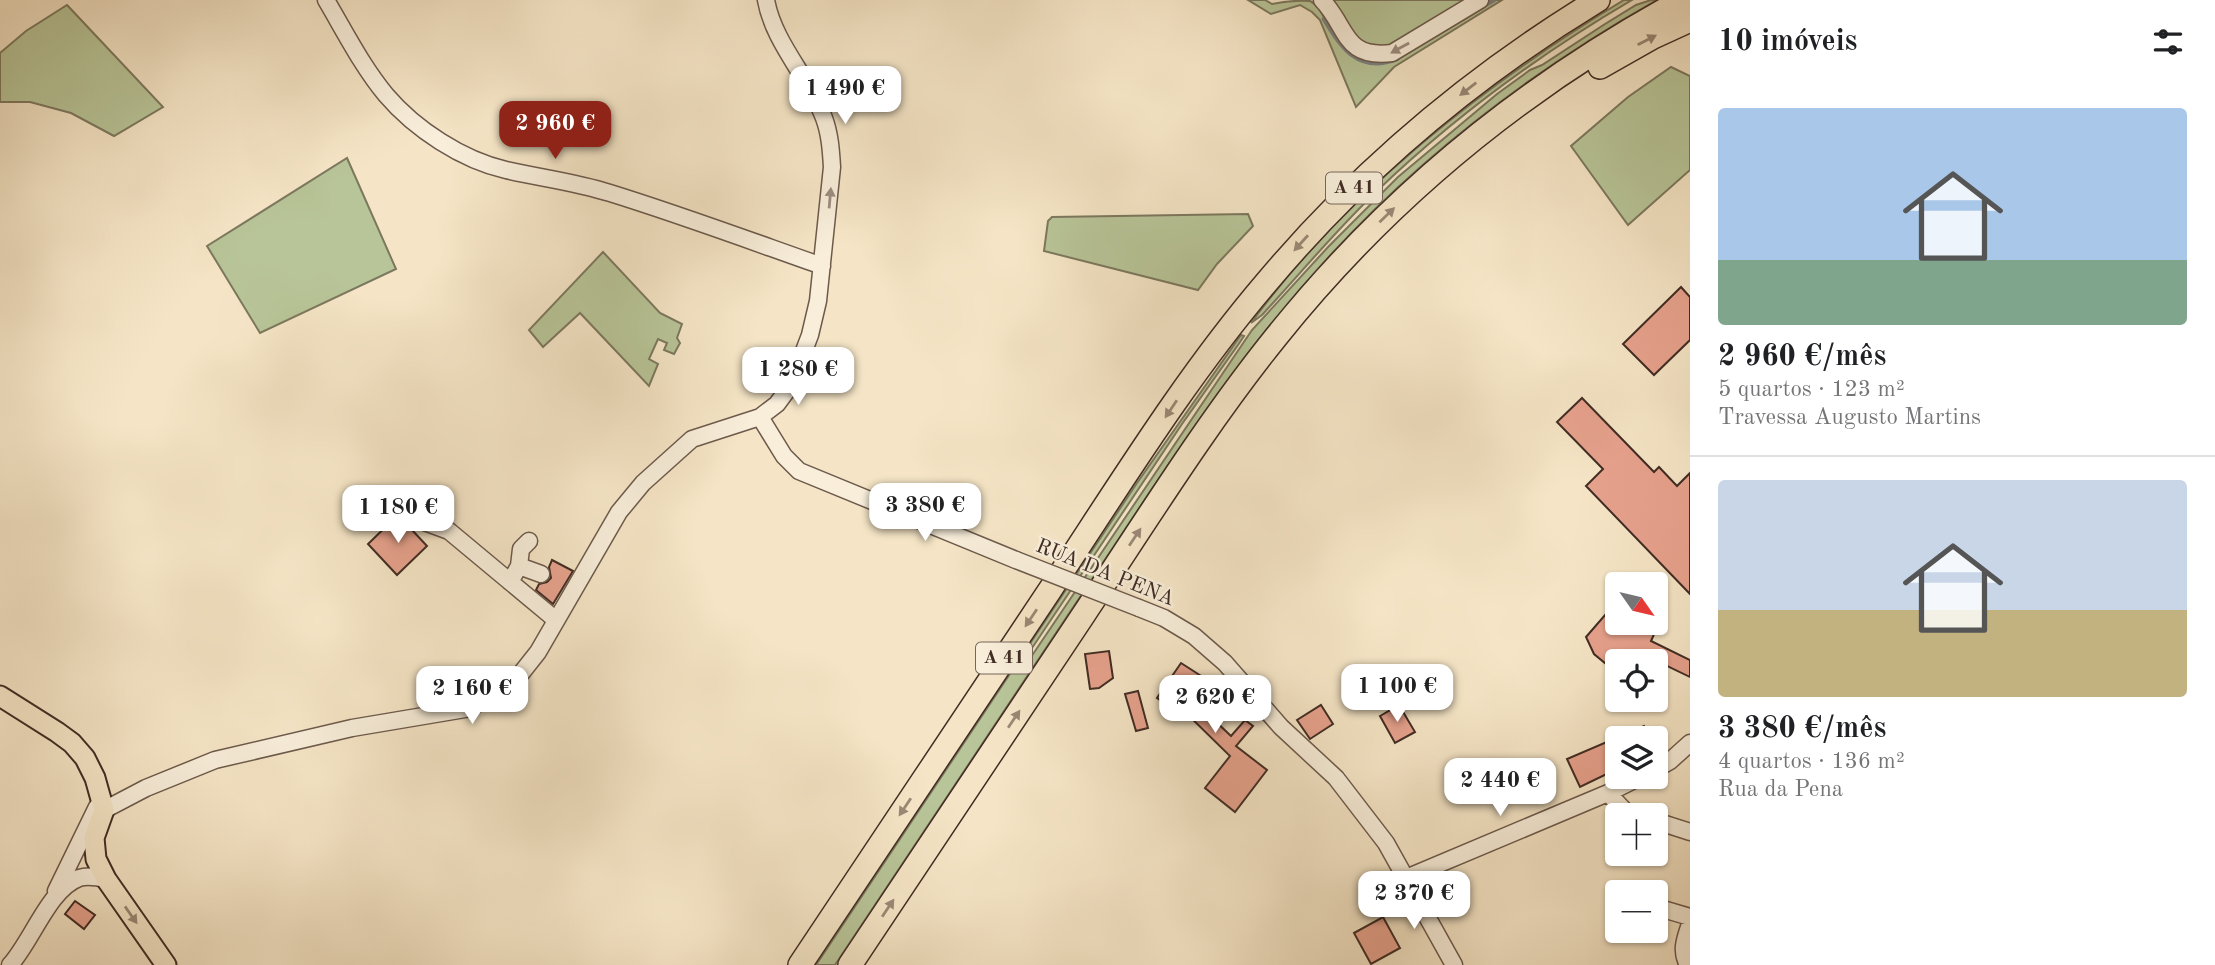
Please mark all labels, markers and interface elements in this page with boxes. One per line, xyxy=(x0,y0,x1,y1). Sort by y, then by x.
icon: filters xyxy=(2149,23,2187,61)
text: 10 imóveis xyxy=(1718,27,1857,57)
one-way arrow xyxy=(1637,35,1657,46)
one-way arrow xyxy=(1390,41,1410,53)
pin: 1 490 € xyxy=(780,66,910,126)
text: 1 490 € xyxy=(805,77,885,100)
one-way arrow xyxy=(1459,81,1477,96)
pin: 2 960 € xyxy=(490,102,620,161)
text: 2 960 € xyxy=(515,112,595,135)
icon: home xyxy=(1890,153,2016,279)
road number: A 41 xyxy=(1326,172,1382,204)
one-way arrow xyxy=(825,187,836,209)
one-way arrow xyxy=(1379,206,1396,223)
one-way arrow xyxy=(1293,234,1309,252)
text: 2 960 €/mês xyxy=(1718,342,1886,372)
pin: 1 280 € xyxy=(733,348,863,407)
text: 1 280 € xyxy=(758,358,838,381)
text: 5 quartos · 123 m² xyxy=(1718,378,1905,401)
one-way arrow xyxy=(1164,400,1178,418)
text: Travessa Augusto Martins xyxy=(1718,406,1981,429)
pin: 3 380 € xyxy=(860,484,990,543)
pin: 1 180 € xyxy=(333,486,463,545)
text: 3 380 € xyxy=(885,494,965,517)
text: 1 180 € xyxy=(358,496,438,519)
icon: home xyxy=(1890,525,2016,651)
one-way arrow xyxy=(1128,528,1142,546)
street label: RUA DA PENA xyxy=(1033,536,1177,610)
north arrow xyxy=(1605,572,1668,635)
map controls xyxy=(1605,572,1668,943)
one-way arrow xyxy=(1024,609,1038,627)
road number: A 41 xyxy=(976,642,1032,674)
button: locate xyxy=(1605,649,1668,712)
pin: 1 100 € xyxy=(1332,664,1462,724)
pin: 2 160 € xyxy=(407,666,537,726)
text: 1 100 € xyxy=(1357,675,1437,698)
pin: 2 620 € xyxy=(1150,676,1280,735)
text: 2 160 € xyxy=(432,677,512,700)
text: 2 620 € xyxy=(1175,686,1255,709)
one-way arrow xyxy=(1008,709,1021,729)
text: 3 380 €/mês xyxy=(1718,714,1886,744)
button: layers xyxy=(1605,726,1668,789)
text: 4 quartos · 136 m² xyxy=(1718,750,1905,773)
pin: 2 440 € xyxy=(1435,758,1565,818)
text: 2 440 € xyxy=(1460,769,1540,792)
text: Rua da Pena xyxy=(1718,778,1843,801)
one-way arrow xyxy=(899,798,912,817)
button: + xyxy=(1605,803,1668,866)
pin: 2 370 € xyxy=(1349,872,1479,931)
button: − xyxy=(1605,880,1668,943)
text: 2 370 € xyxy=(1374,882,1454,905)
one-way arrow xyxy=(881,899,895,917)
one-way arrow xyxy=(124,906,138,924)

